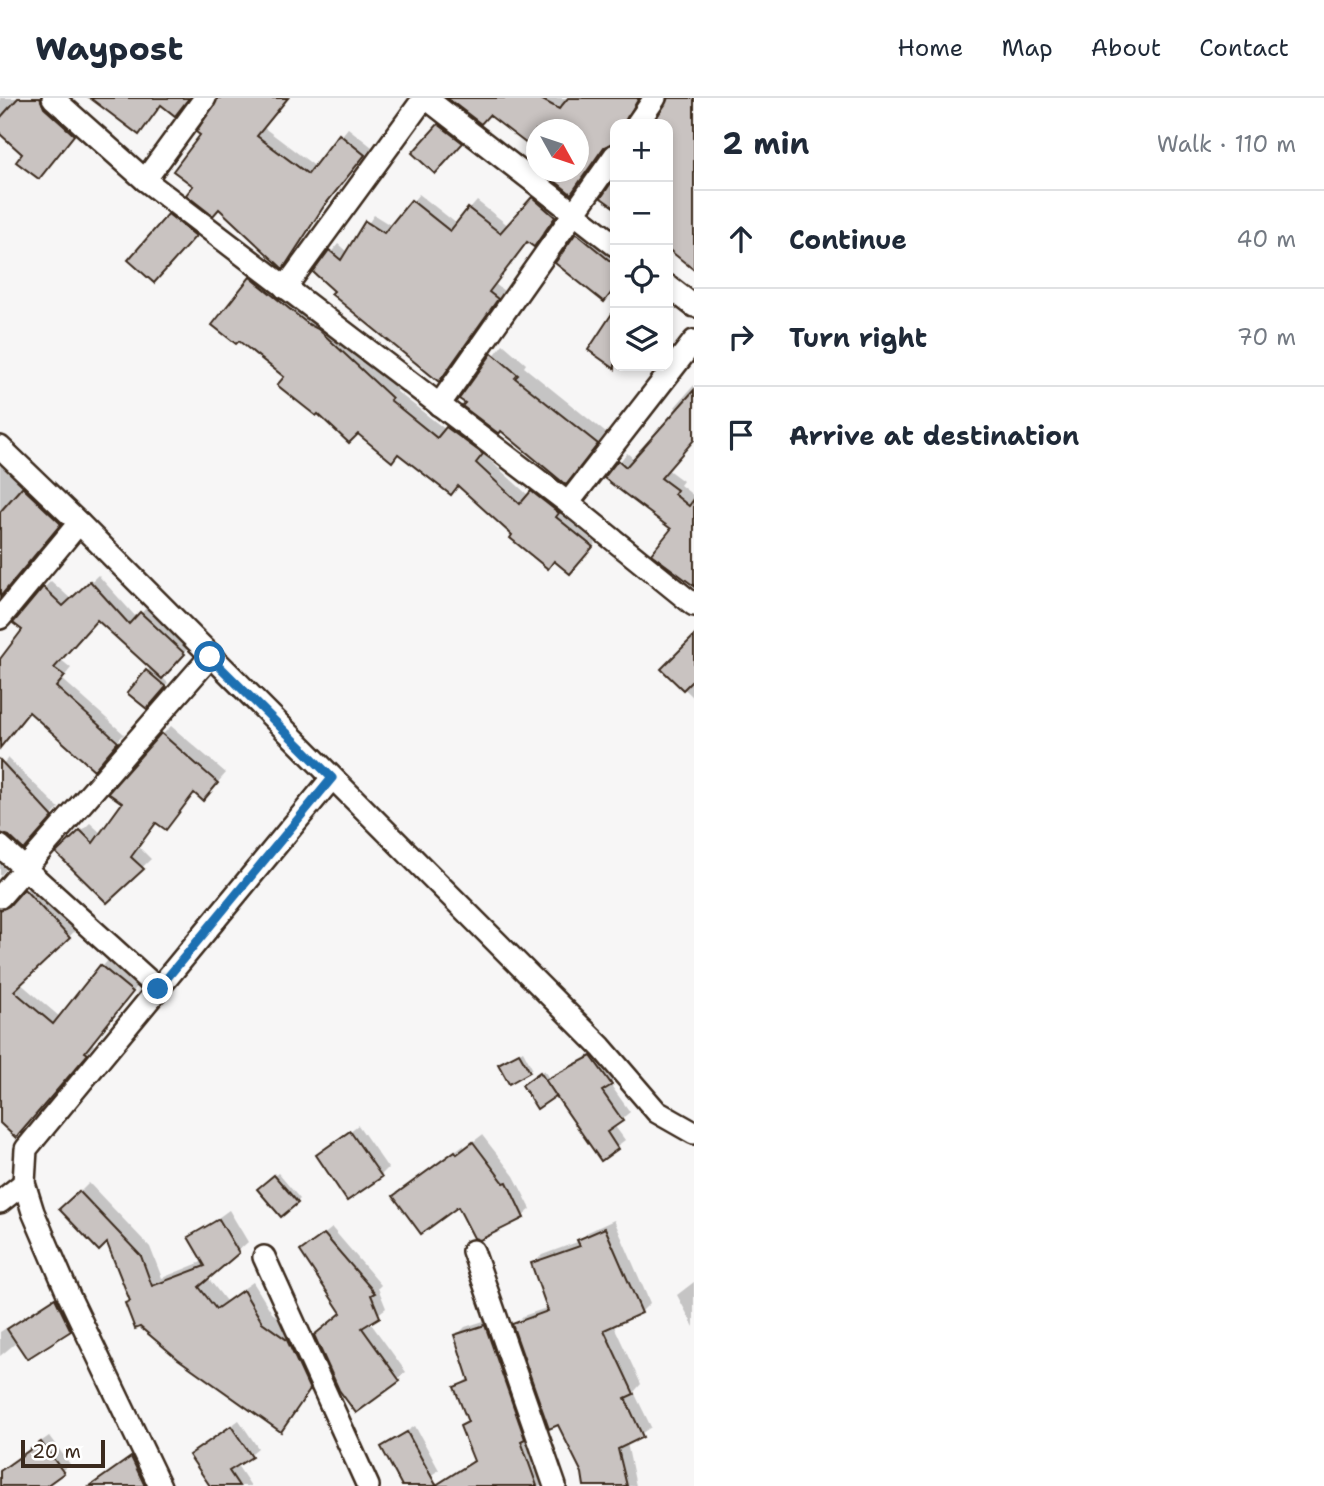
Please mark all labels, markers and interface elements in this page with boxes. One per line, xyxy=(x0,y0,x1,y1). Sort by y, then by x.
text: Waypost xyxy=(35,26,183,71)
text: Home xyxy=(897,32,963,64)
text: Map xyxy=(1001,32,1053,64)
text: About xyxy=(1091,32,1161,64)
text: Contact xyxy=(1199,32,1289,64)
north arrow xyxy=(526,119,589,182)
map controls xyxy=(610,119,673,371)
button: + xyxy=(610,119,673,182)
text: 2 min xyxy=(722,123,809,164)
text: Walk · 110 m xyxy=(1157,129,1296,159)
button: − xyxy=(610,182,673,245)
icon: ahead xyxy=(722,220,760,258)
text: Continue xyxy=(789,222,907,257)
text: 40 m xyxy=(1236,224,1296,254)
button: locate xyxy=(610,245,673,308)
button: layers xyxy=(610,308,673,371)
icon: right xyxy=(722,318,760,356)
text: Turn right xyxy=(789,320,927,355)
text: 70 m xyxy=(1237,322,1296,352)
icon: arrive xyxy=(722,416,760,454)
text: Arrive at destination xyxy=(789,418,1079,453)
route start xyxy=(194,641,225,672)
route end xyxy=(142,973,173,1004)
scale bar xyxy=(21,1437,105,1469)
text: 20 m xyxy=(32,1439,81,1464)

